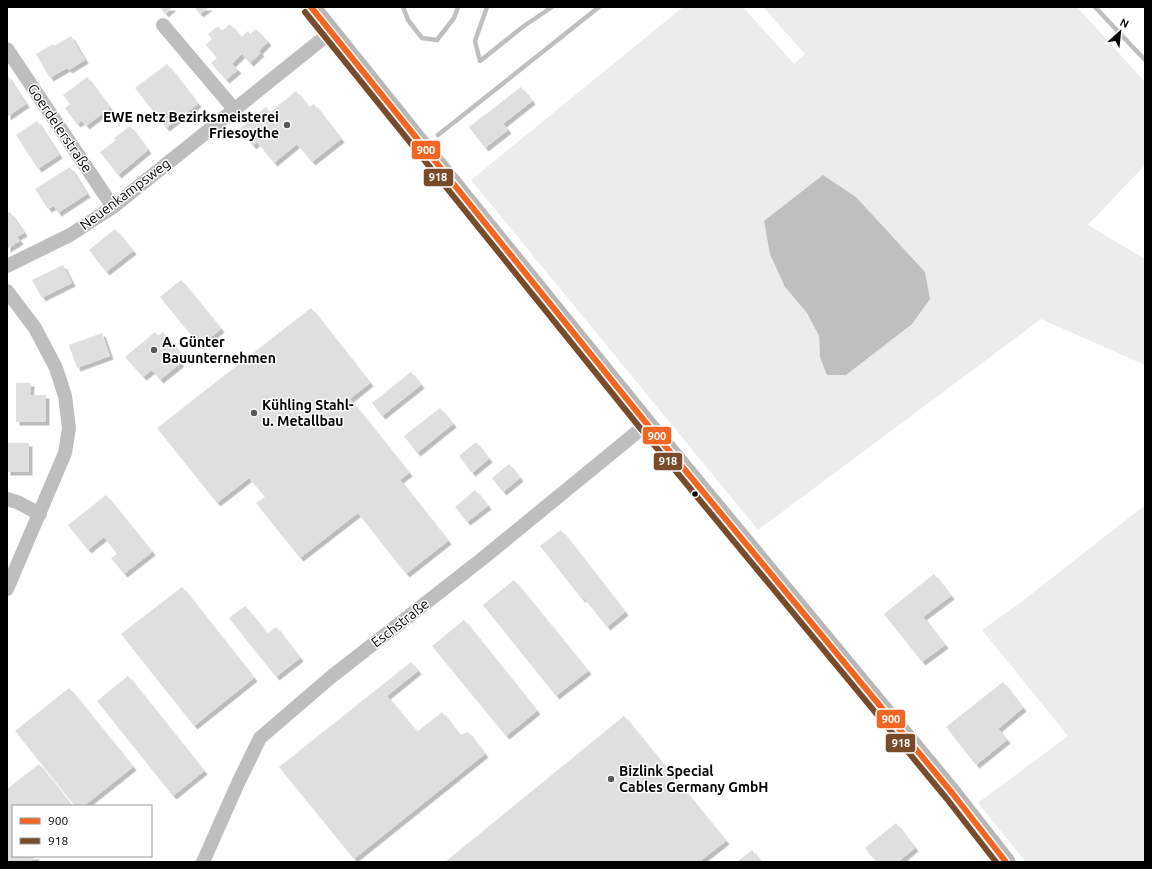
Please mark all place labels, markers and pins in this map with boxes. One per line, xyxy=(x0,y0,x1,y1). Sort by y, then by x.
place label: EWE netz Bezirksmeisterei Friesoythe xyxy=(103,109,279,141)
marker: EWE netz Bezirksmeisterei Friesoythe xyxy=(282,120,292,130)
place label: A. Günter Bauunternehmen xyxy=(162,334,276,366)
marker: A. Günter Bauunternehmen xyxy=(149,345,159,355)
place label: Kühling Stahl- u. Metallbau xyxy=(262,397,354,429)
marker: Kühling Stahl- u. Metallbau xyxy=(249,408,259,418)
unlabelled marker xyxy=(690,489,700,499)
place label: Bizlink Special Cables Germany GmbH xyxy=(619,763,769,795)
marker: Bizlink Special Cables Germany GmbH xyxy=(606,774,616,784)

